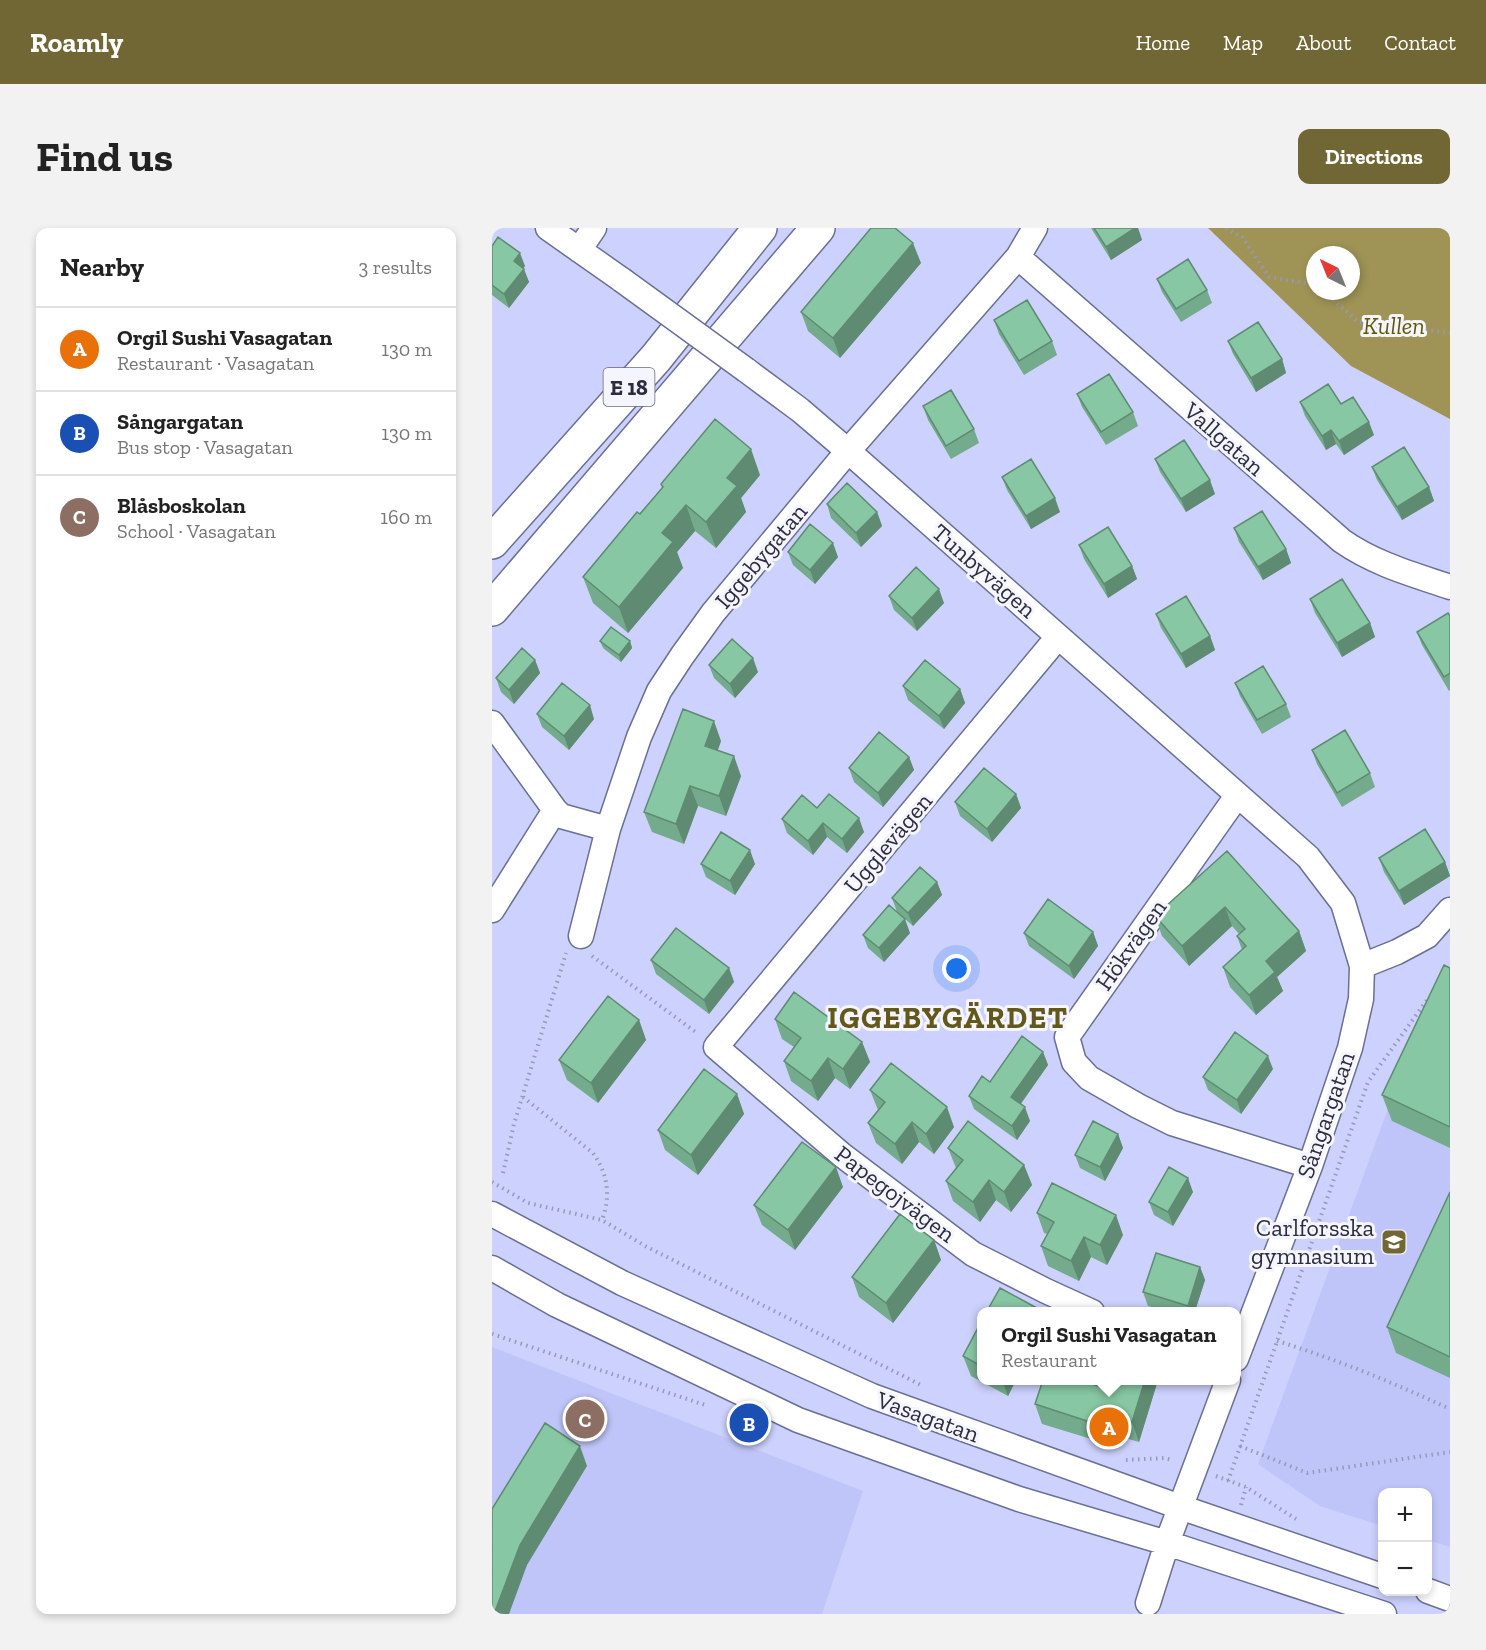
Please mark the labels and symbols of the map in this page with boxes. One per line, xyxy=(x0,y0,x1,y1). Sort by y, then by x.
north arrow xyxy=(1306,246,1360,300)
park label: Kullen xyxy=(1363,311,1425,340)
road number: E 18 xyxy=(604,368,654,406)
street label: Vallgatan xyxy=(1177,395,1271,482)
street label: Iggebygatan xyxy=(708,497,813,614)
street label: Tunbyvägen xyxy=(926,517,1043,624)
street label: Ugglevägen xyxy=(837,786,938,899)
street label: Hökvägen xyxy=(1089,893,1173,996)
your location xyxy=(942,954,971,983)
district label: IGGEBYGÄRDET xyxy=(827,1000,1069,1036)
street label: Sångargatan xyxy=(1290,1048,1361,1182)
street label: Papegojvägen xyxy=(829,1139,961,1248)
place label: Carlforsska gymnasium xyxy=(1251,1213,1374,1270)
school or university icon: Carlforsska gymnasium xyxy=(1379,1227,1409,1257)
street label: Vasagatan xyxy=(872,1384,984,1448)
pin: C xyxy=(566,1396,604,1442)
pin: B xyxy=(730,1400,768,1446)
pin: A xyxy=(1090,1404,1128,1450)

